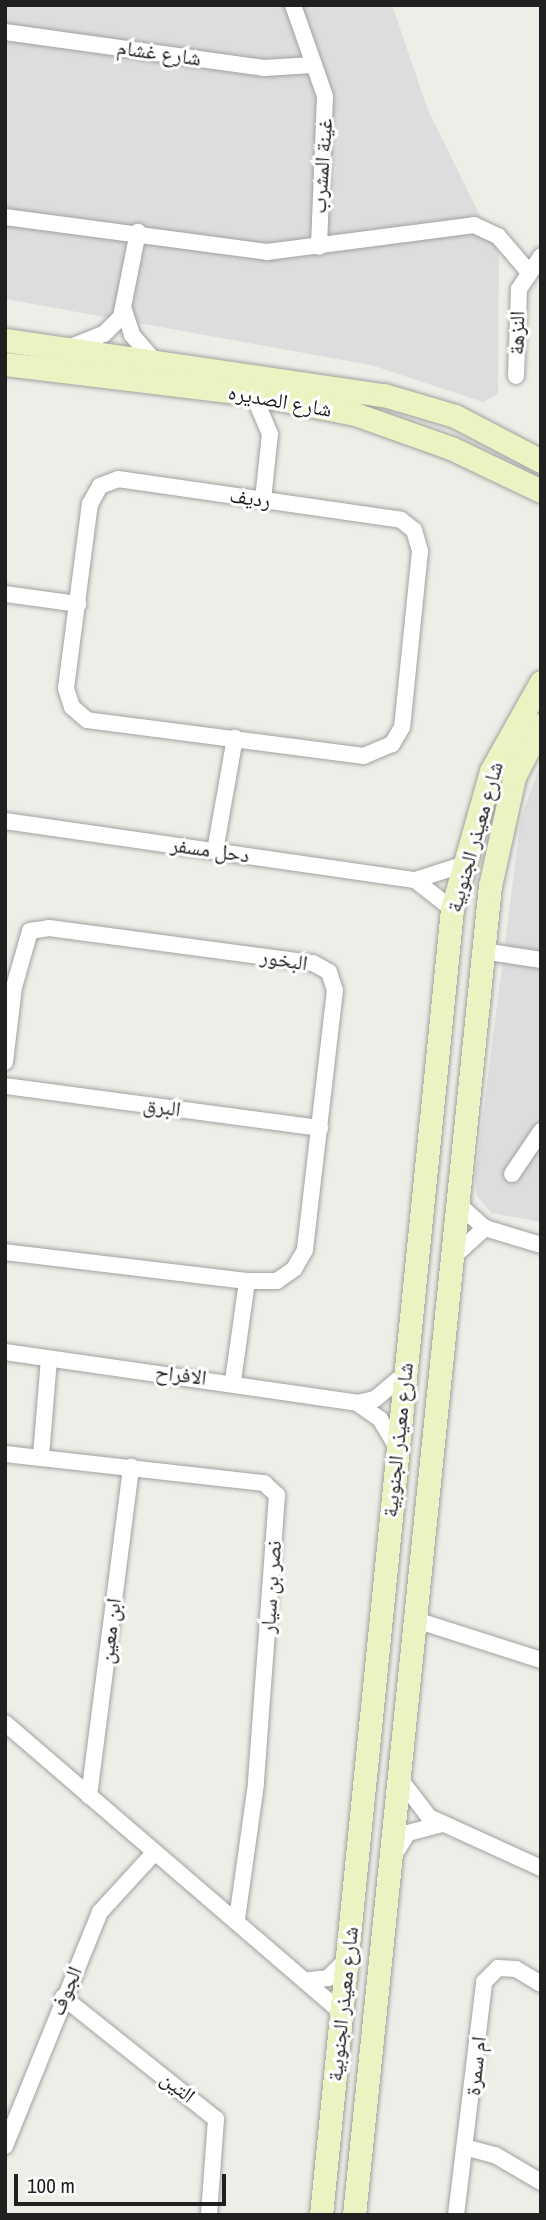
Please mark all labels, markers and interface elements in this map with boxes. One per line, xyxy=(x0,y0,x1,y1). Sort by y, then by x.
street label: شارع غشام xyxy=(115,35,203,71)
street label: غينة المشرب xyxy=(306,118,338,214)
street label: النزهة xyxy=(504,311,530,355)
street label: شارع الصديره xyxy=(226,380,334,422)
street label: رديف xyxy=(228,483,272,513)
street label: شارع معيذر الجنوبية xyxy=(441,759,509,915)
street label: دحل مسفر xyxy=(169,832,251,868)
street label: البخور xyxy=(259,944,309,976)
street label: البرق xyxy=(142,1092,182,1122)
street label: الافراح xyxy=(154,1359,208,1391)
street label: شارع معيذر الجنوبية xyxy=(377,1361,419,1519)
street label: نصر بن سيار xyxy=(255,1540,287,1634)
street label: ابن معين xyxy=(93,1597,127,1665)
street label: شارع معيذر الجنوبية xyxy=(322,1925,364,2083)
street label: الجوف xyxy=(44,1963,88,2019)
street label: ام سمرة xyxy=(460,2035,492,2097)
street label: التين xyxy=(156,2066,200,2108)
scale bar xyxy=(18,2160,229,2204)
text: 100 m xyxy=(27,2171,75,2200)

